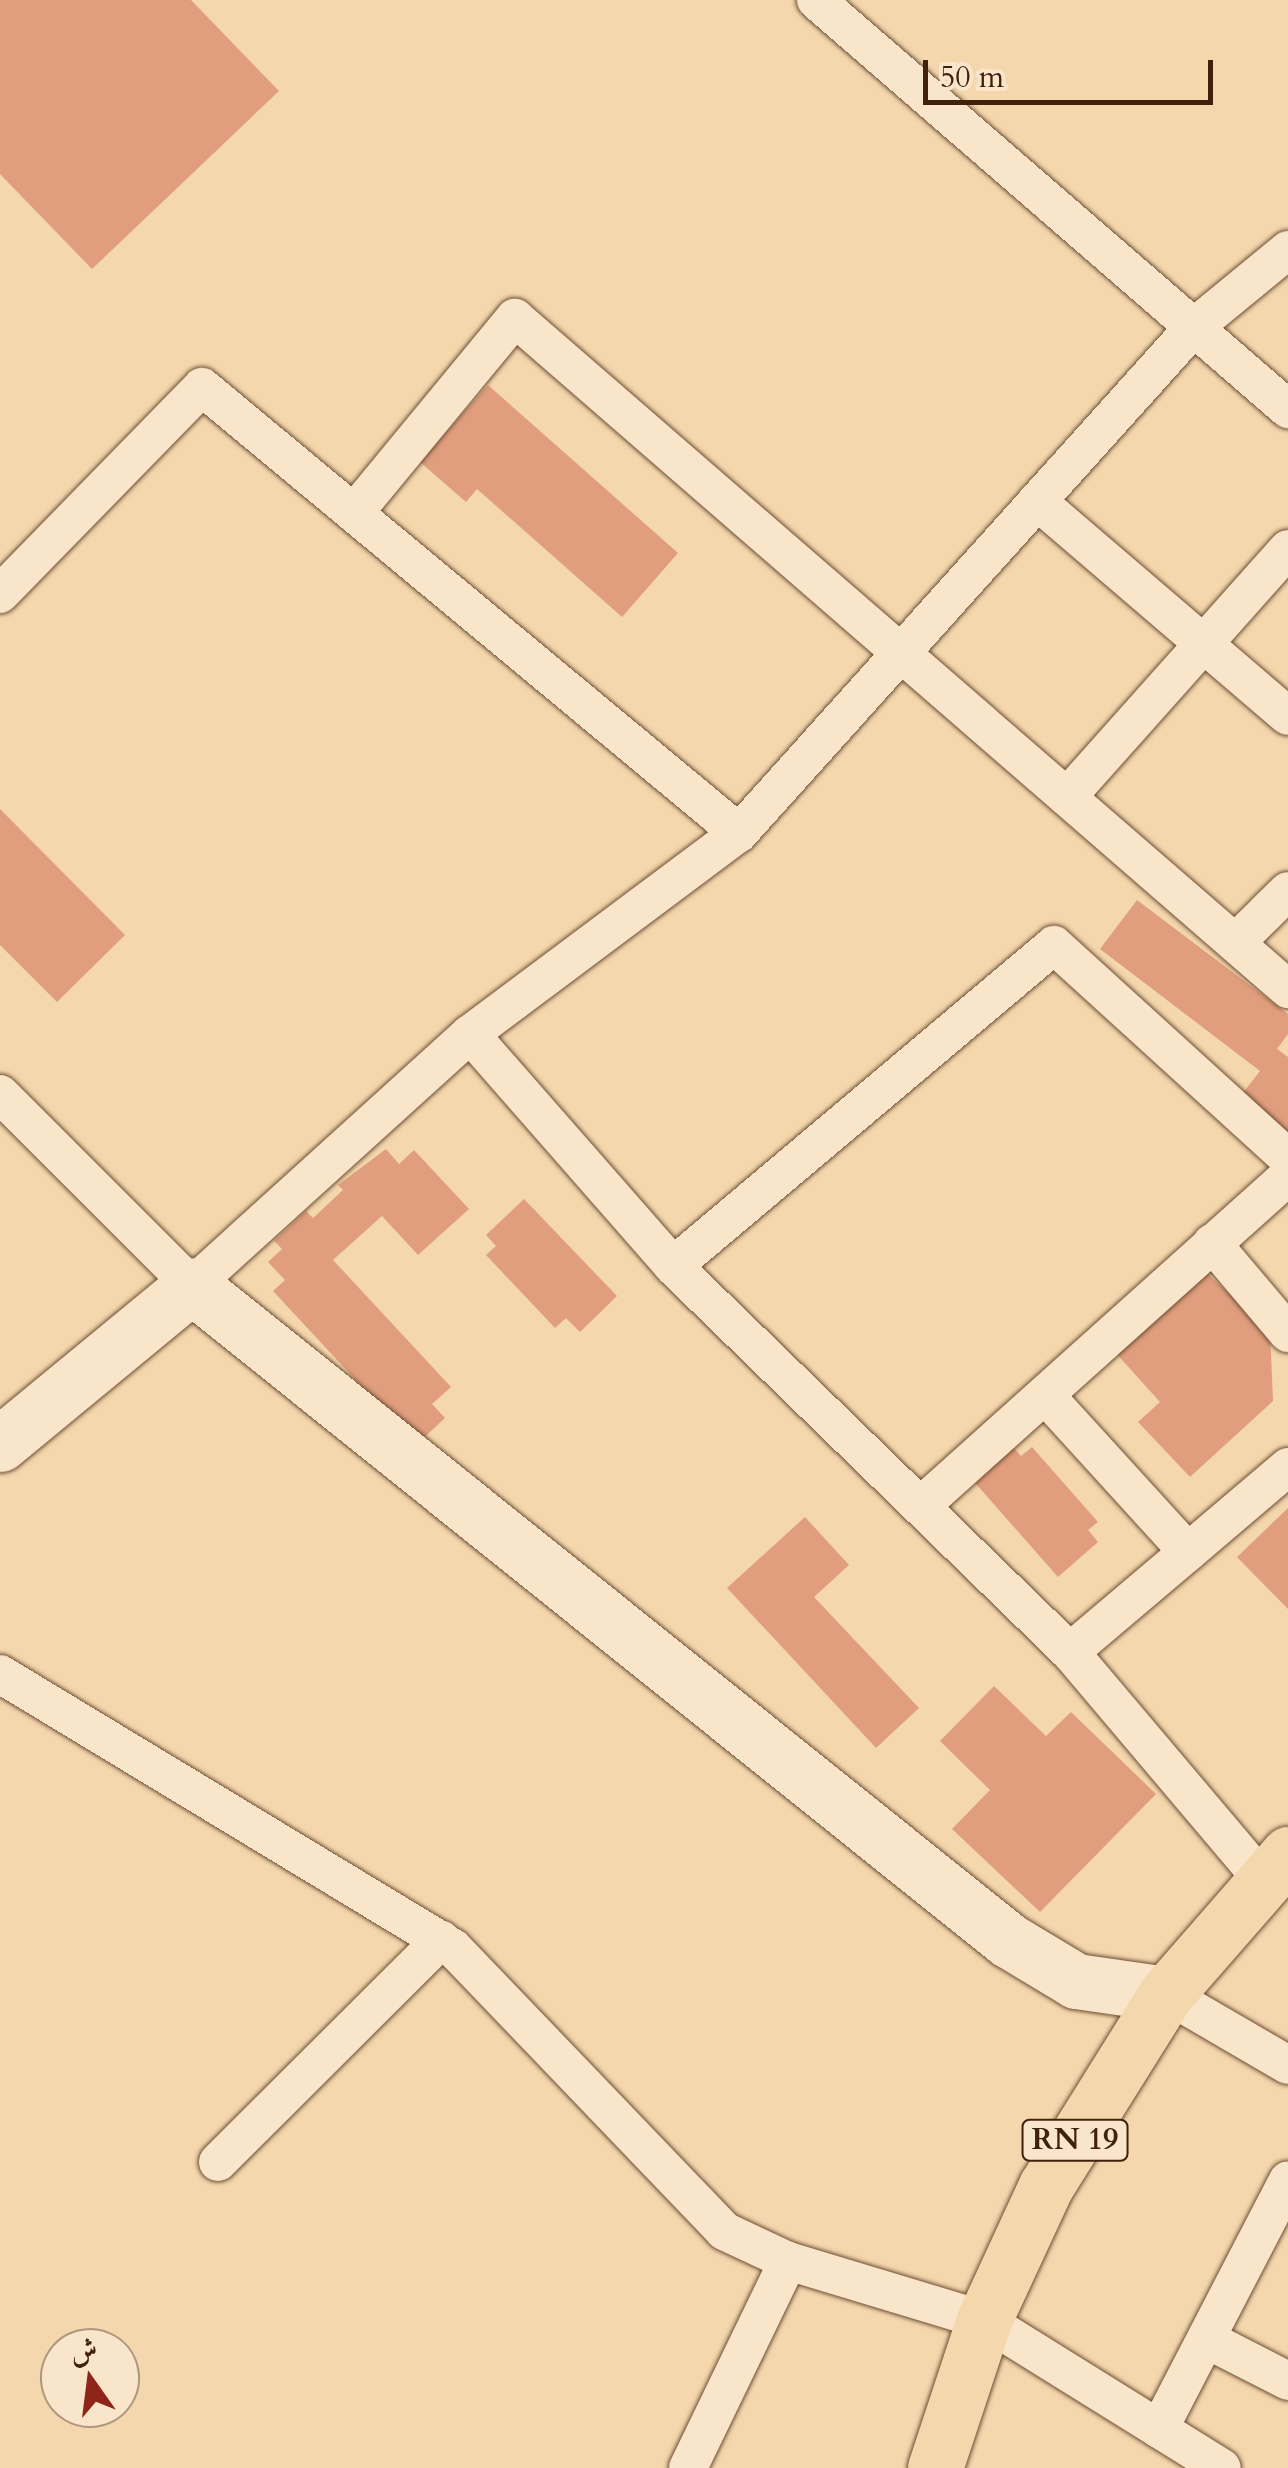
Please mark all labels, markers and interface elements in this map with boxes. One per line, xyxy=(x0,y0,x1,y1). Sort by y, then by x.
scale bar xyxy=(928,40,1218,102)
text: 50 m xyxy=(940,57,1004,98)
road number: RN 19 xyxy=(1020,2115,1130,2165)
north arrow xyxy=(40,2328,140,2428)
text: ش xyxy=(65,2329,101,2373)

